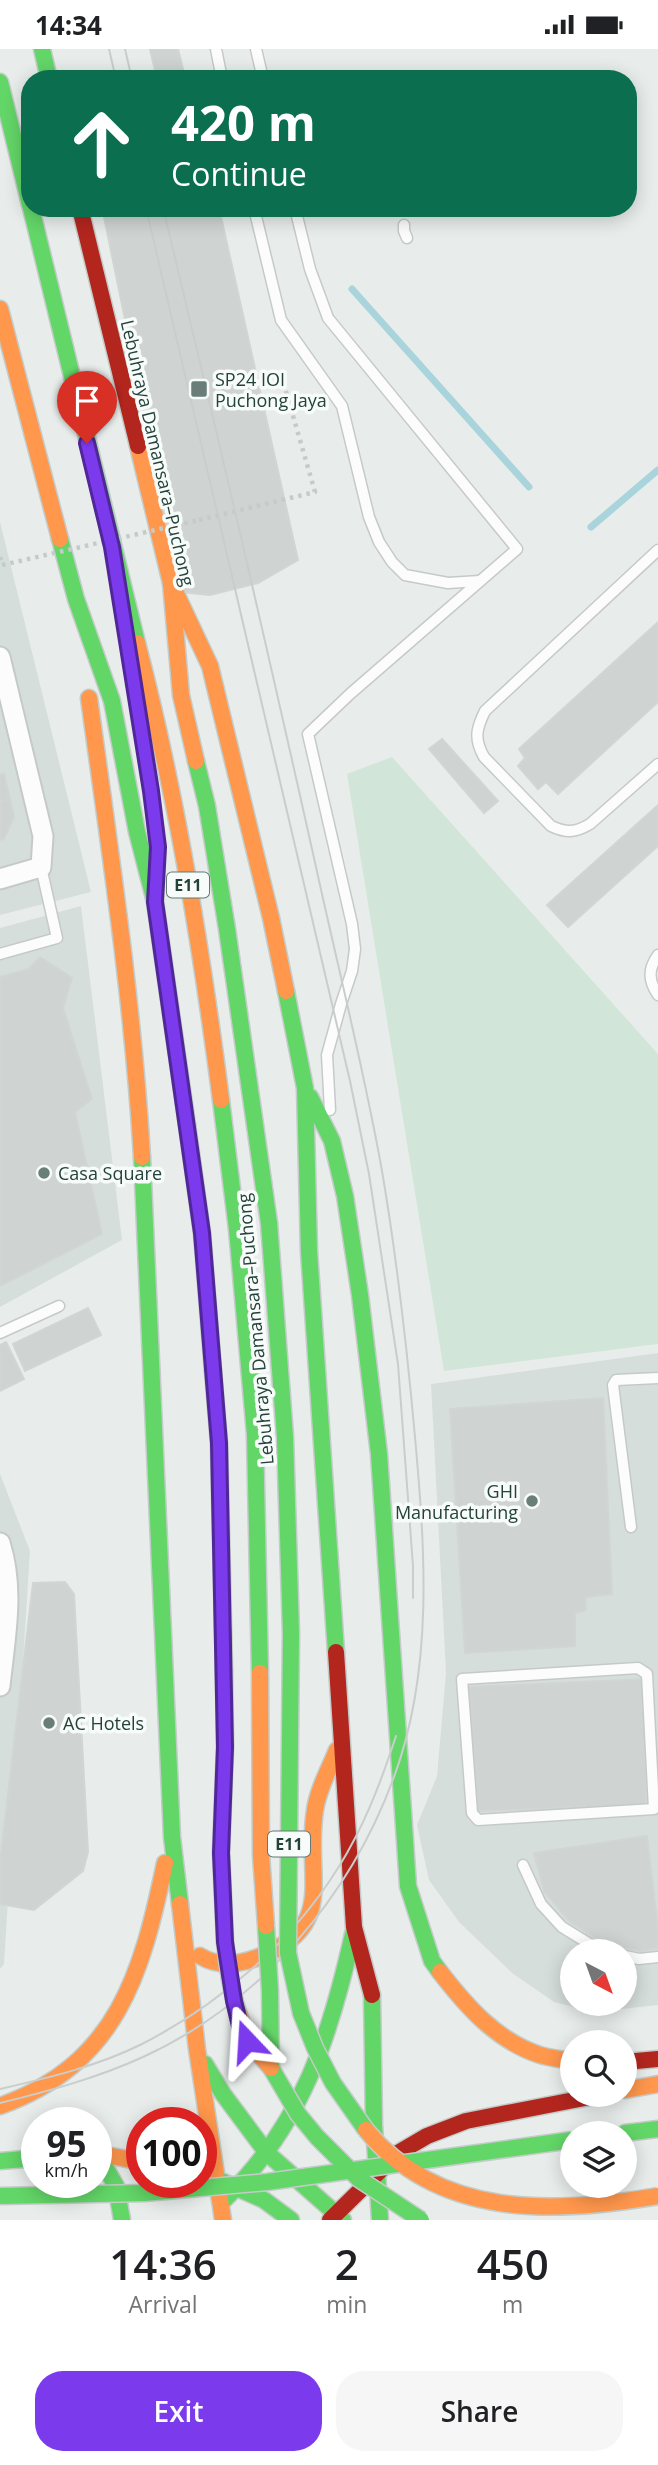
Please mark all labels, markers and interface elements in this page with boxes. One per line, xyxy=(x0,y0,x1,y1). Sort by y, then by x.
text: 14:34 xyxy=(35,7,102,43)
text: 420 m xyxy=(171,89,316,155)
icon: ahead xyxy=(56,98,147,189)
text: Continue xyxy=(171,152,307,195)
street label: Lebuhraya Damansara–Puchong xyxy=(116,318,200,589)
place label: SP24 IOI Puchong Jaya xyxy=(215,367,327,412)
pin xyxy=(57,371,117,443)
marker: SP24 IOI Puchong Jaya xyxy=(189,379,209,399)
icon: arrive xyxy=(68,382,106,420)
road number: E11 xyxy=(167,873,209,897)
place label: Casa Square xyxy=(58,1161,162,1185)
marker: Casa Square xyxy=(36,1165,52,1181)
street label: Lebuhraya Damansara–Puchong xyxy=(231,1192,279,1466)
place label: GHI Manufacturing xyxy=(395,1479,518,1524)
marker: GHI Manufacturing xyxy=(524,1493,540,1509)
place label: AC Hotels xyxy=(63,1711,144,1735)
marker: AC Hotels xyxy=(41,1715,57,1731)
road number: E11 xyxy=(268,1832,310,1857)
north arrow xyxy=(560,1939,637,2016)
map controls xyxy=(560,1939,637,2198)
position arrow xyxy=(210,2004,284,2078)
button: search xyxy=(560,2030,637,2107)
speed limit sign: 100 xyxy=(126,2107,217,2198)
text: 95 xyxy=(46,2120,87,2167)
button: layers xyxy=(560,2121,637,2198)
text: km/h xyxy=(45,2158,88,2182)
text: 14:36 xyxy=(109,2235,217,2292)
text: 2 xyxy=(335,2235,359,2292)
text: 450 xyxy=(477,2235,549,2292)
text: Arrival xyxy=(128,2288,198,2320)
text: min xyxy=(326,2288,367,2320)
text: m xyxy=(502,2288,523,2320)
button: Exit xyxy=(35,2371,322,2451)
button: Share xyxy=(336,2371,623,2451)

